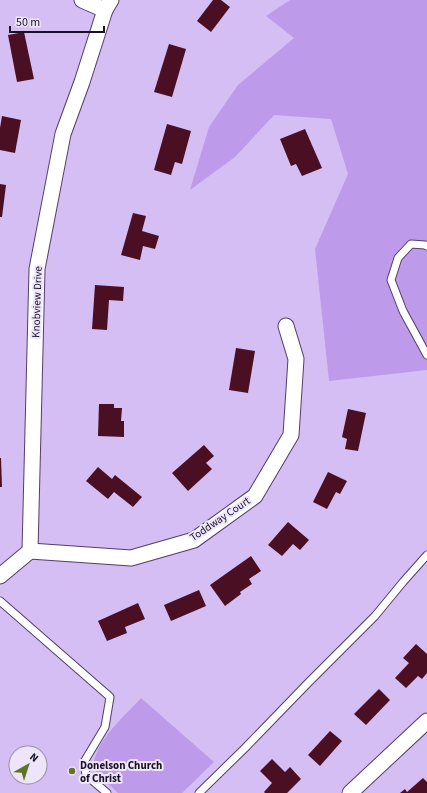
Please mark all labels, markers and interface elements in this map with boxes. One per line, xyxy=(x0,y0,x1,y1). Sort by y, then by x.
scale bar xyxy=(10,8,104,34)
text: 50 m xyxy=(16,14,40,31)
street label: Knobview Drive xyxy=(28,265,46,338)
street label: Toddway Court xyxy=(187,493,253,545)
north arrow xyxy=(8,745,48,785)
text: N xyxy=(26,749,42,766)
place label: Donelson Church of Christ xyxy=(80,758,162,786)
marker: Donelson Church of Christ xyxy=(67,766,77,776)

